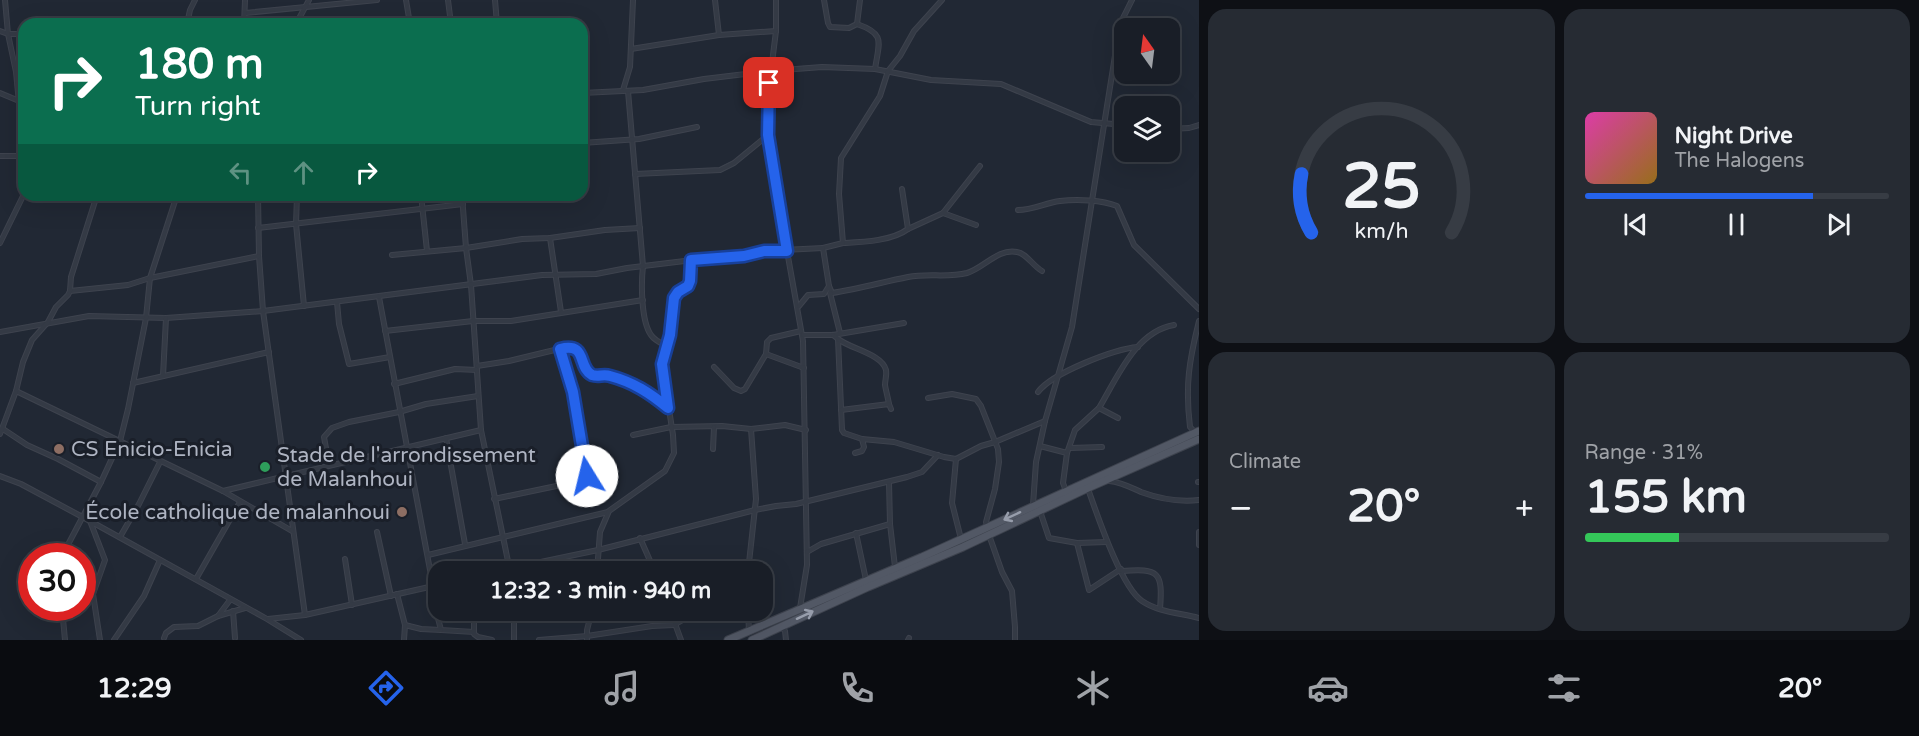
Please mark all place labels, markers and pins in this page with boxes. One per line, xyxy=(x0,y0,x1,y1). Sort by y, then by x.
pin xyxy=(743,57,794,108)
place label: CS Enicio-Enicia xyxy=(71,437,233,462)
marker: CS Enicio-Enicia xyxy=(52,442,66,456)
place label: Stade de l'arrondissement de Malanhoui xyxy=(277,443,536,492)
marker: Stade de l'arrondissement de Malanhoui xyxy=(258,460,272,474)
place label: École catholique de malanhoui xyxy=(85,500,390,525)
marker: École catholique de malanhoui xyxy=(395,505,409,519)

